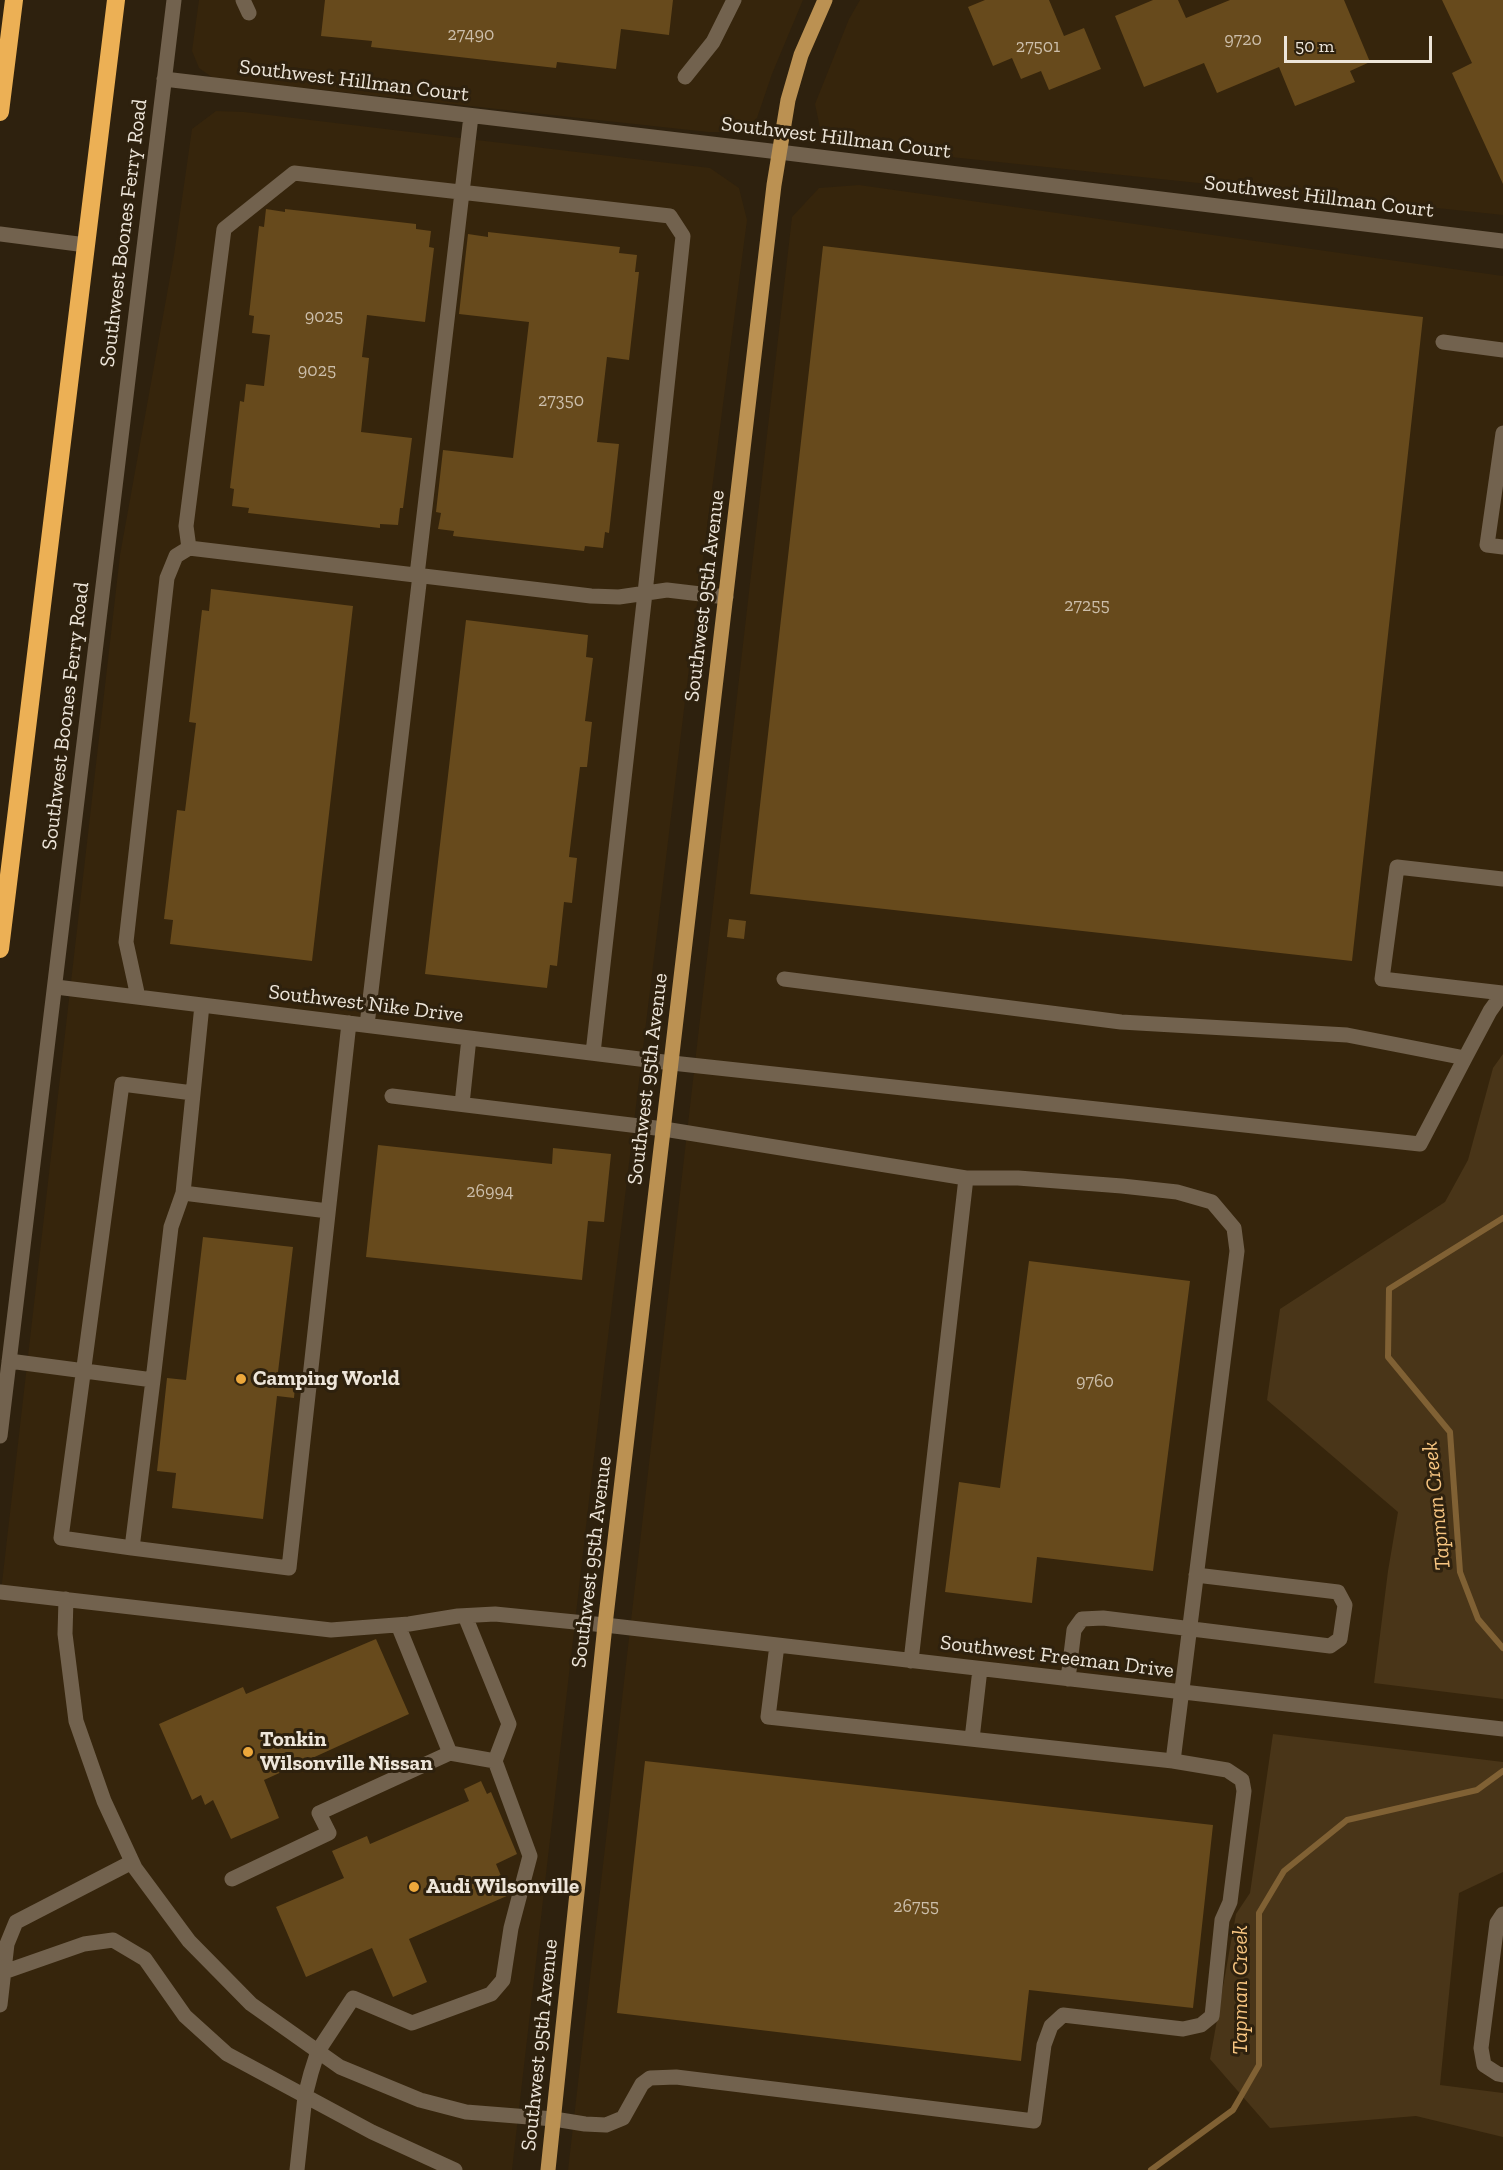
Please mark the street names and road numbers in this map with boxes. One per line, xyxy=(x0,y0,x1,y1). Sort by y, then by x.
street label: Southwest Hillman Court xyxy=(238,54,470,108)
street label: Southwest Boones Ferry Road xyxy=(95,98,153,368)
street label: Southwest Hillman Court xyxy=(720,111,952,165)
street label: Southwest Hillman Court xyxy=(1203,170,1435,224)
street label: Southwest 95th Avenue xyxy=(680,489,730,703)
street label: Southwest Boones Ferry Road xyxy=(37,581,95,851)
street label: Southwest 95th Avenue xyxy=(623,972,673,1186)
street label: Southwest Nike Drive xyxy=(267,980,465,1028)
street label: Southwest 95th Avenue xyxy=(567,1455,617,1669)
street label: Southwest Freeman Drive xyxy=(939,1630,1175,1684)
street label: Southwest 95th Avenue xyxy=(516,1938,564,2152)

